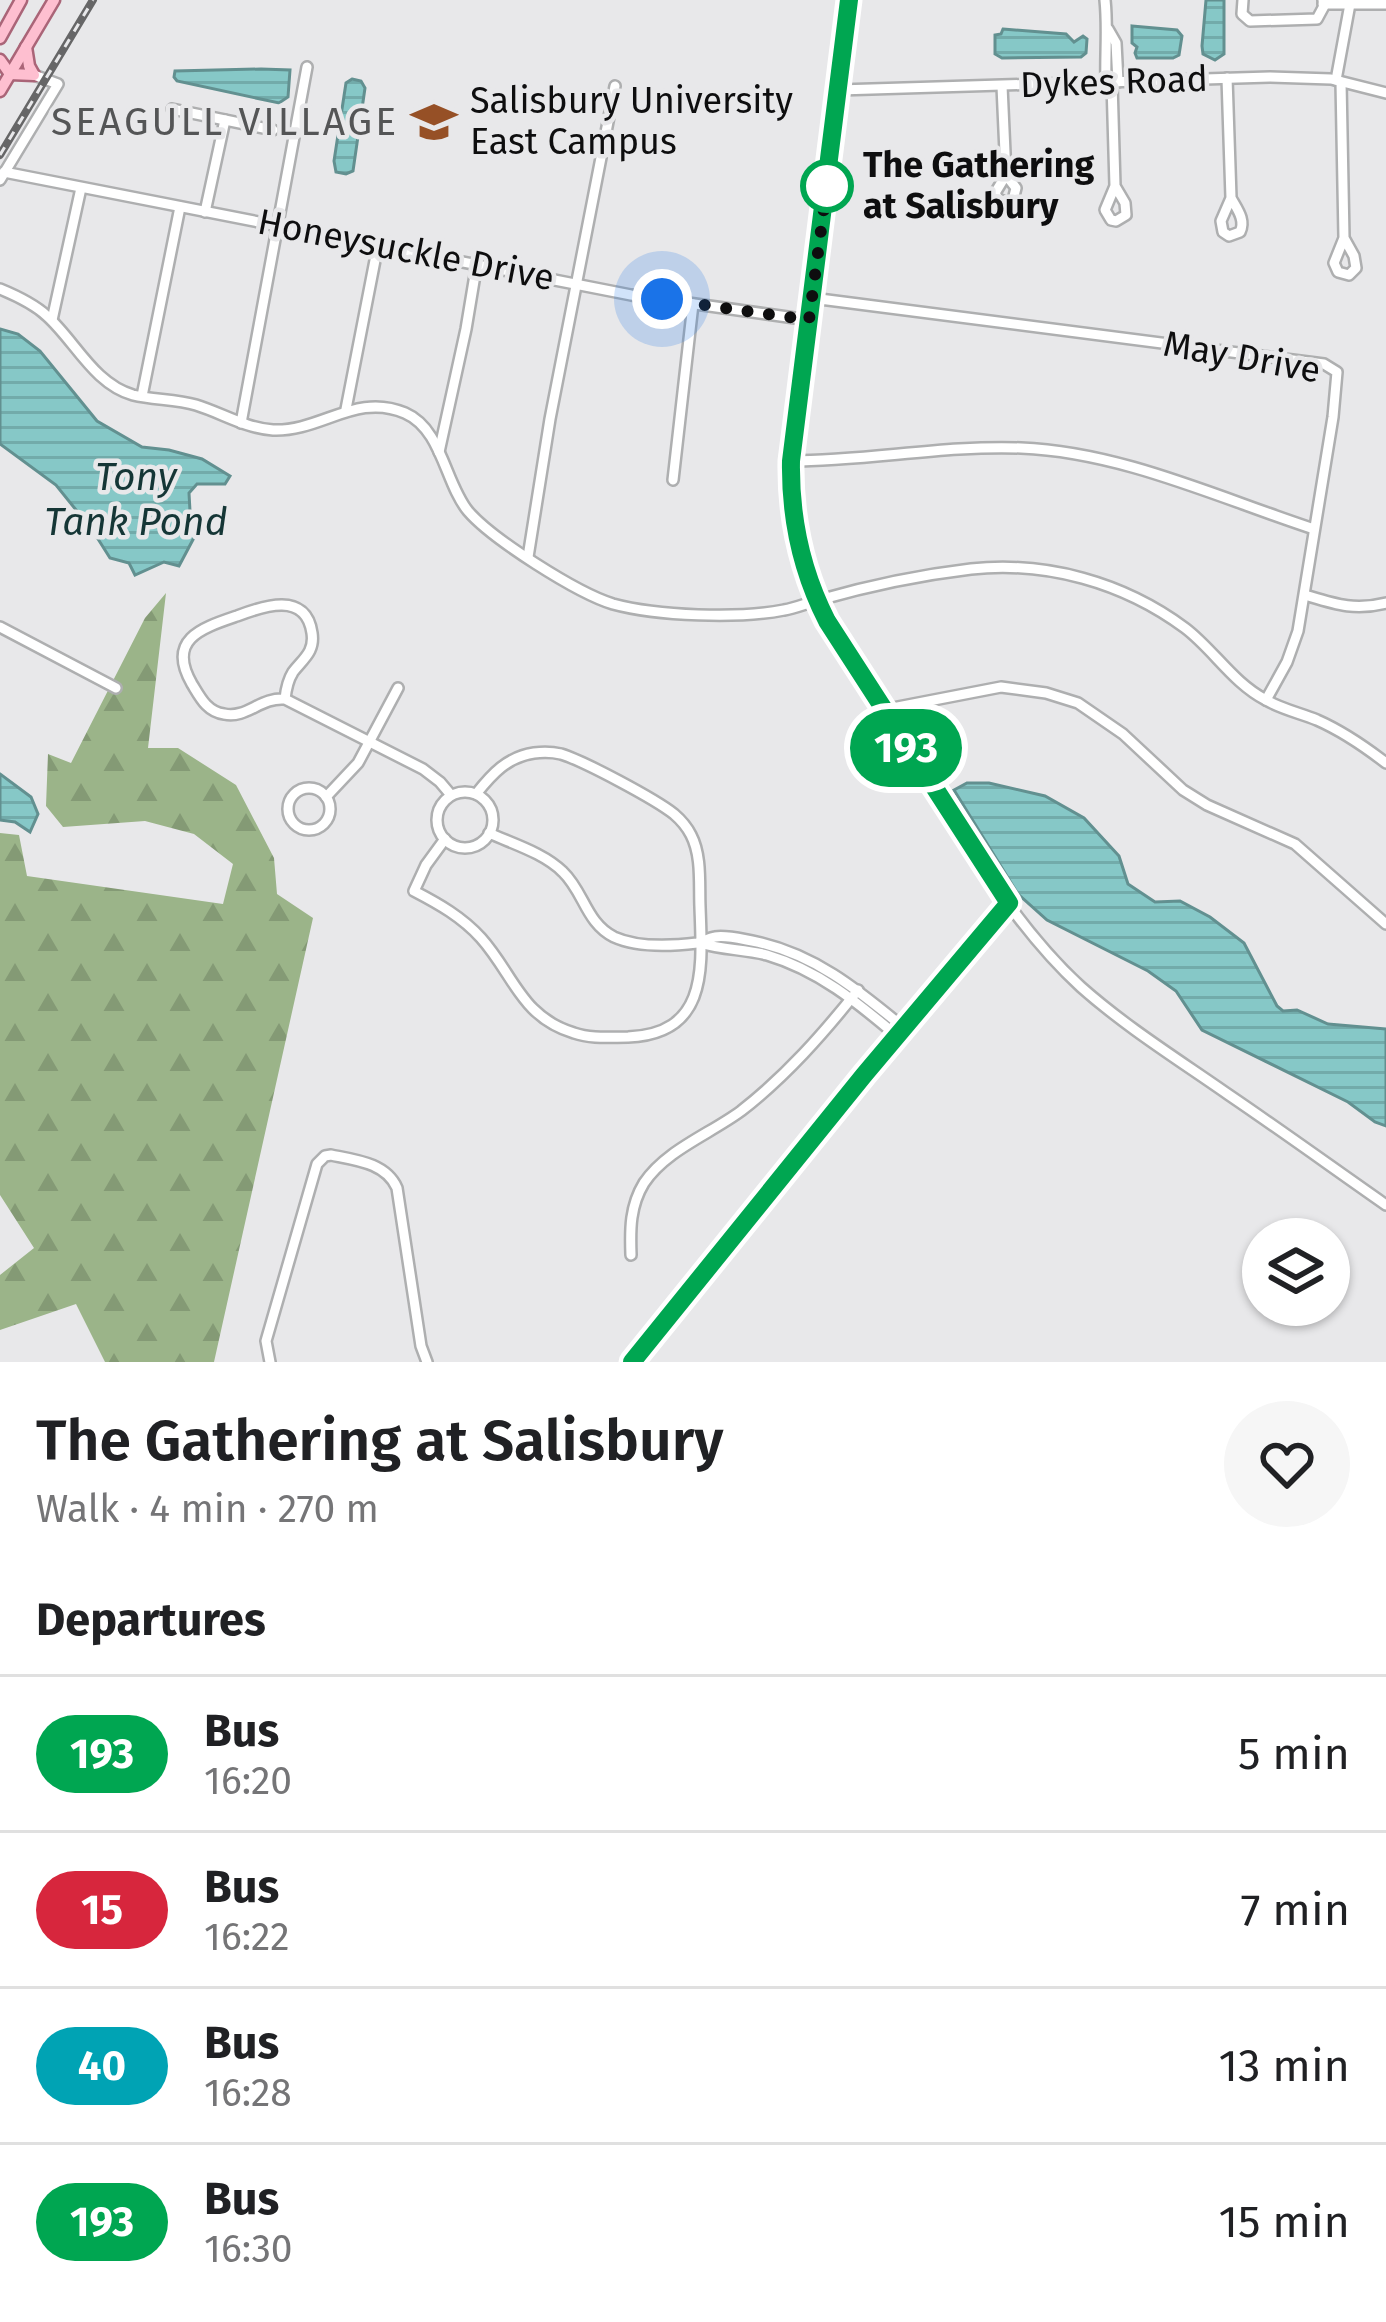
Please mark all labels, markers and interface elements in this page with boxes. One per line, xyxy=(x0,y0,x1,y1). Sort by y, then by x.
street label: Dykes Road xyxy=(1019,57,1209,107)
place label: Salisbury University East Campus xyxy=(470,79,793,164)
school or university icon: Salisbury University East Campus xyxy=(409,97,459,147)
district label: SEAGULL VILLAGE xyxy=(51,99,399,145)
place label: The Gathering at Salisbury xyxy=(863,143,1094,228)
marker: The Gathering at Salisbury xyxy=(802,161,852,211)
street label: Honeysuckle Drive xyxy=(254,200,558,300)
your location xyxy=(632,269,692,329)
street label: May Drive xyxy=(1160,322,1324,392)
water label: Tony Tank Pond xyxy=(44,454,228,545)
line badge: 193 xyxy=(837,709,975,787)
text: 193 xyxy=(874,723,938,773)
map controls xyxy=(1242,1218,1350,1326)
button: layers xyxy=(1242,1218,1350,1326)
button: heart xyxy=(1224,1401,1350,1527)
text: The Gathering at Salisbury xyxy=(36,1407,723,1475)
text: Walk · 4 min · 270 m xyxy=(36,1486,379,1532)
text: Departures xyxy=(36,1593,266,1647)
text: Bus xyxy=(204,1704,279,1758)
text: 5 min xyxy=(1238,1727,1350,1781)
text: 193 xyxy=(70,1729,134,1779)
text: 16:20 xyxy=(204,1758,292,1804)
text: Bus xyxy=(204,1860,279,1914)
text: 7 min xyxy=(1240,1883,1350,1937)
text: 15 xyxy=(81,1885,123,1935)
text: 16:22 xyxy=(204,1914,290,1960)
text: Bus xyxy=(204,2016,279,2070)
text: 13 min xyxy=(1219,2039,1350,2093)
text: 40 xyxy=(78,2041,126,2091)
text: 16:28 xyxy=(204,2070,292,2116)
text: Bus xyxy=(204,2172,279,2226)
text: 15 min xyxy=(1218,2195,1350,2249)
text: 193 xyxy=(70,2197,134,2247)
text: 16:30 xyxy=(204,2226,293,2272)

